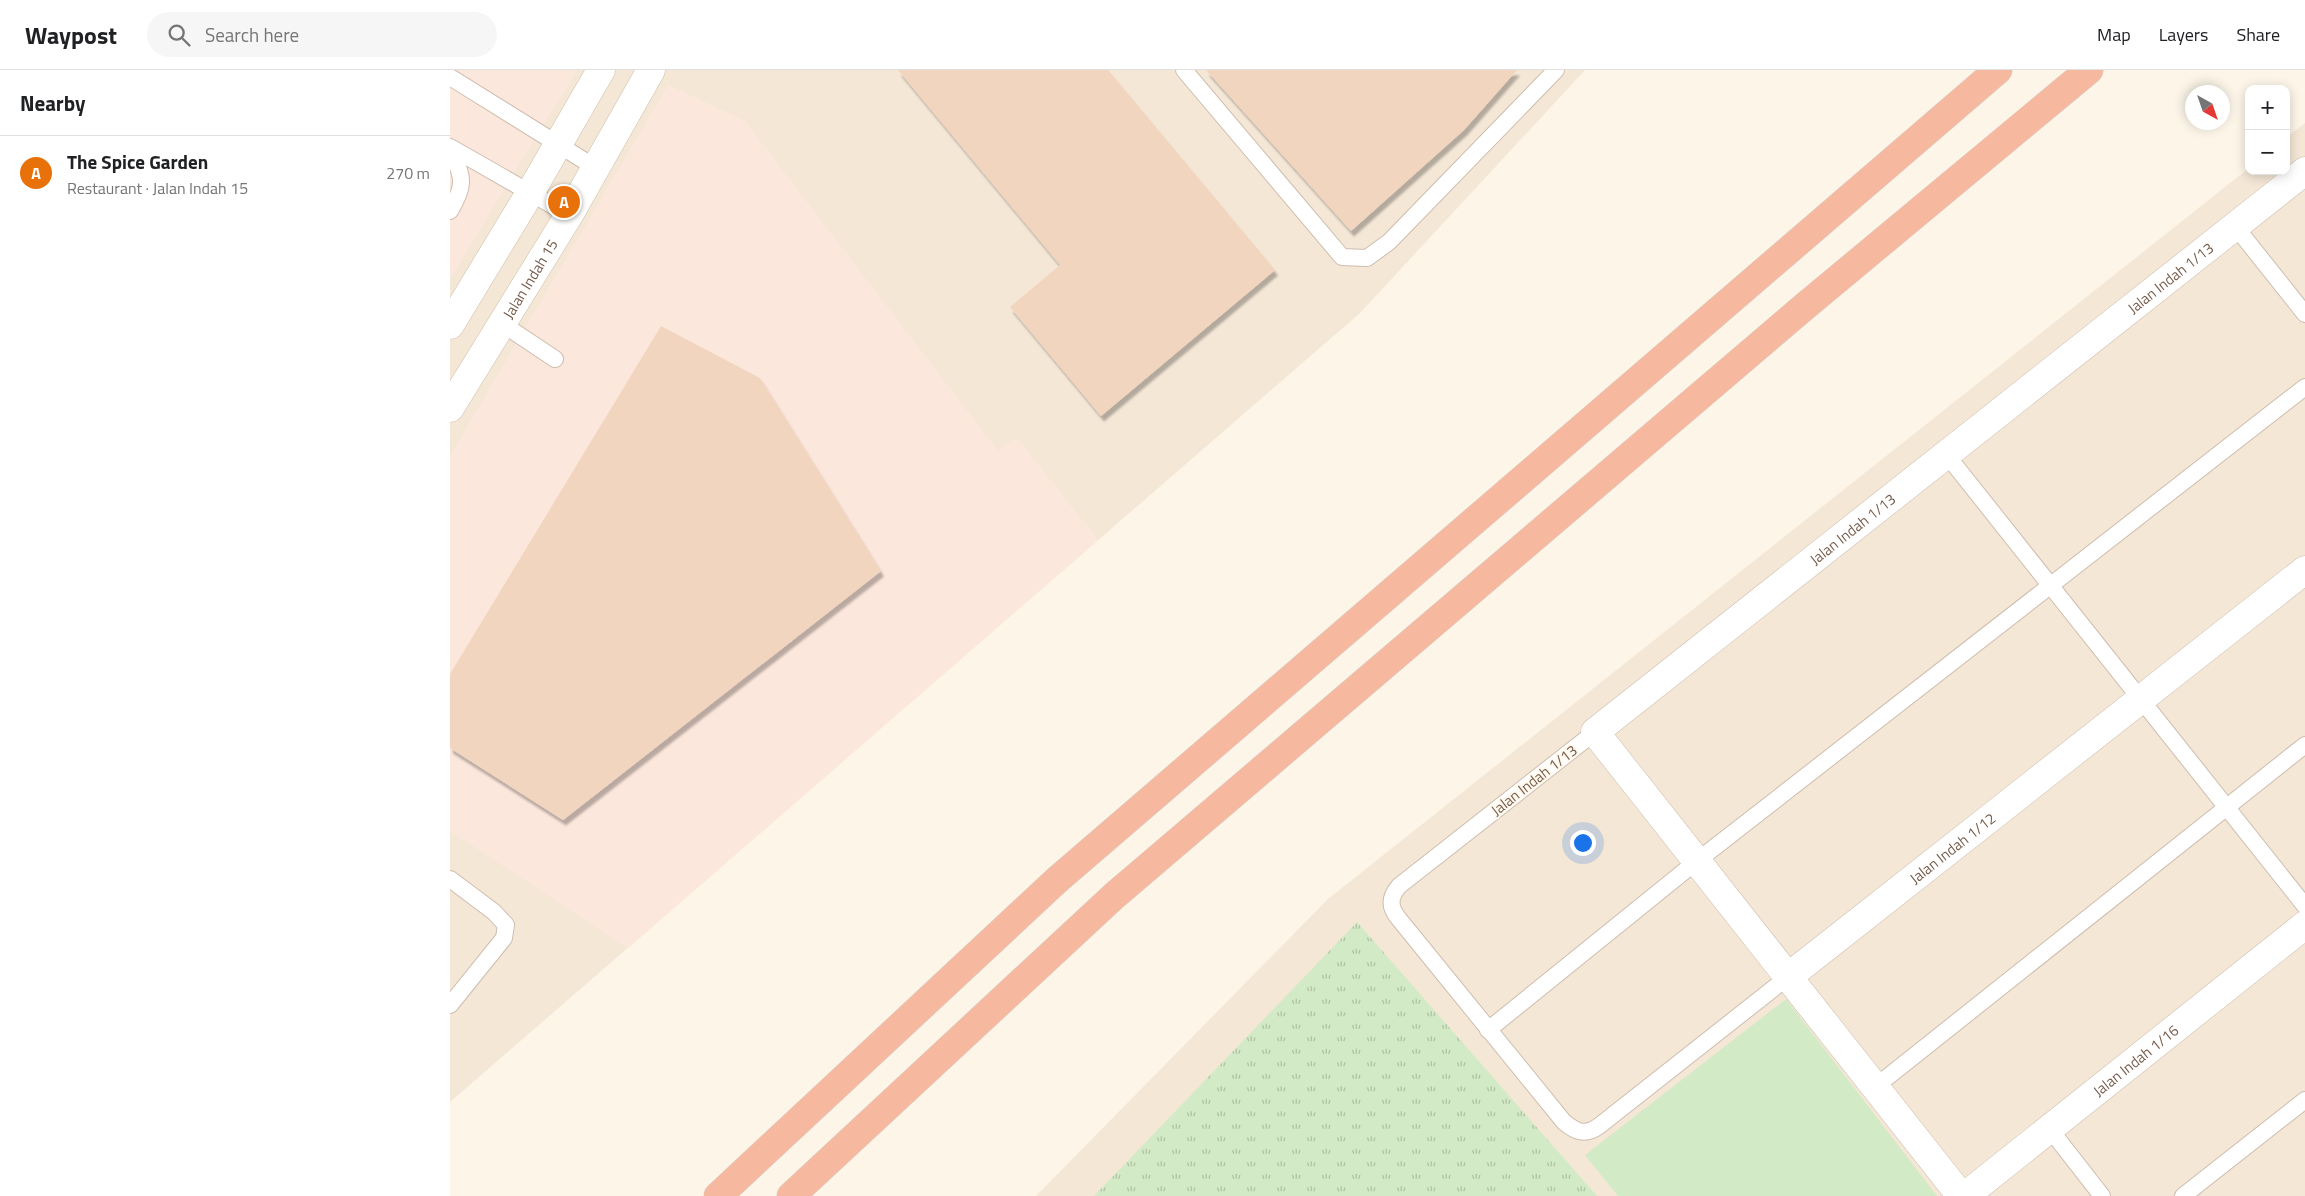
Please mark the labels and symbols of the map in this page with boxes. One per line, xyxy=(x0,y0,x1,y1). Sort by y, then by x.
north arrow xyxy=(2185,85,2230,130)
pin: A xyxy=(548,183,580,221)
street label: Jalan Indah 15 xyxy=(496,234,563,323)
street label: Jalan Indah 1/13 xyxy=(2122,236,2218,319)
street label: Jalan Indah 1/13 xyxy=(1804,487,1900,570)
street label: Jalan Indah 1/13 xyxy=(1486,739,1582,821)
street label: Jalan Indah 1/12 xyxy=(1904,806,2000,889)
your location xyxy=(1570,830,1596,856)
street label: Jalan Indah 1/16 xyxy=(2088,1019,2183,1102)

